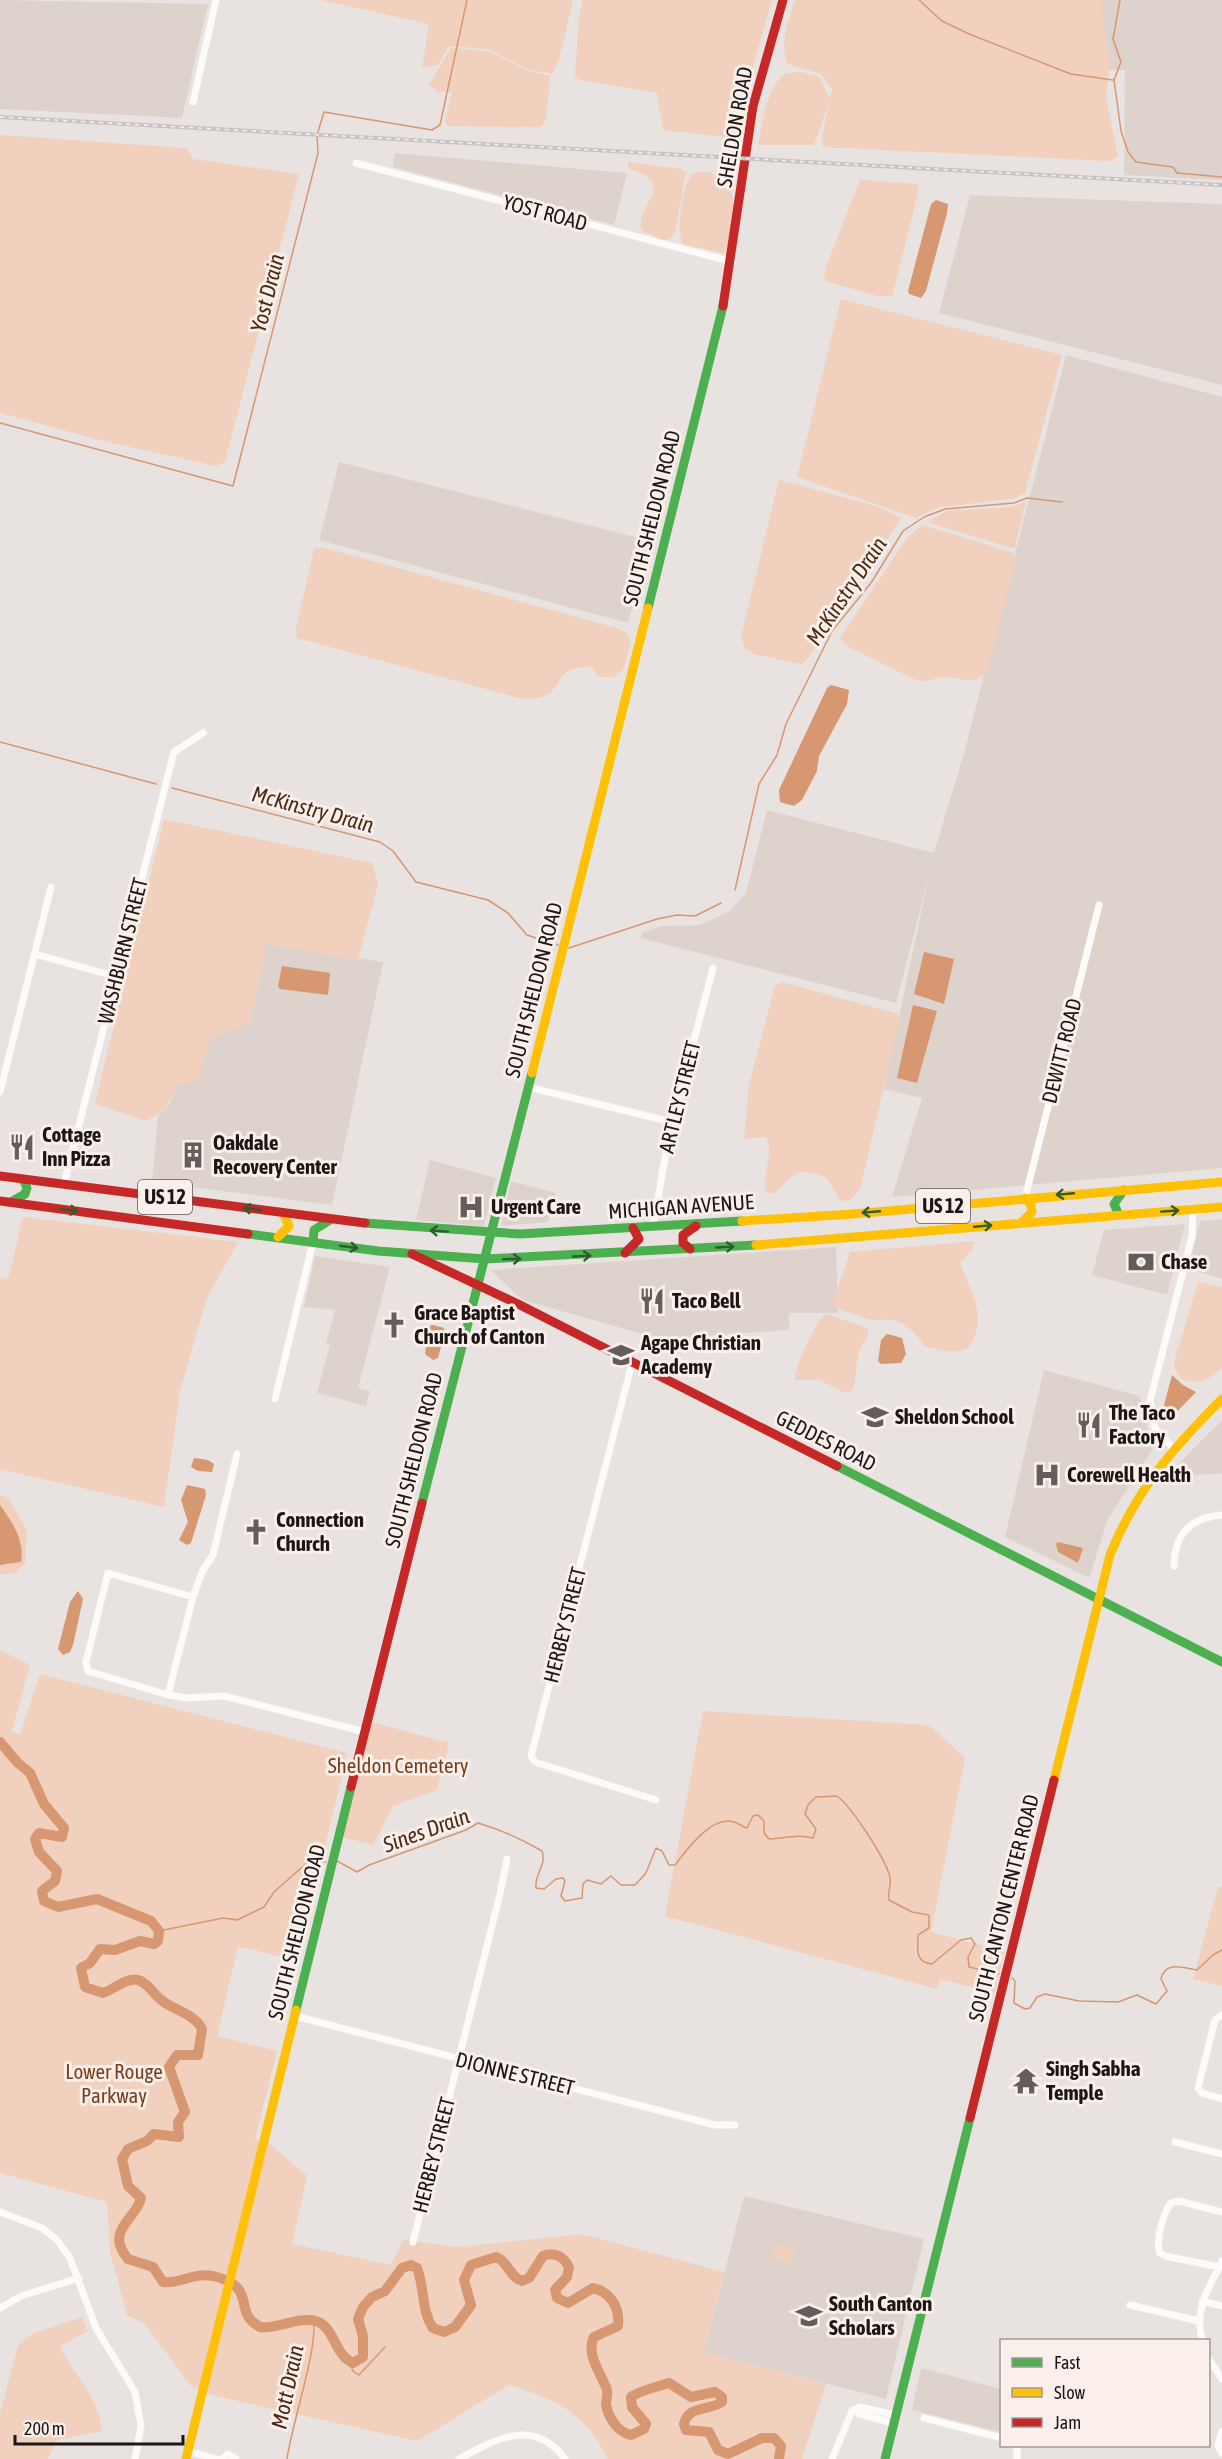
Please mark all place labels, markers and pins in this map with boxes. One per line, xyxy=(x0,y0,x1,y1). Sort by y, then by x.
place label: Cottage Inn Pizza xyxy=(42,1122,111,1170)
place label: Oakdale Recovery Center xyxy=(213,1130,338,1178)
restaurant icon: Cottage Inn Pizza xyxy=(7,1132,37,1162)
building icon: Oakdale Recovery Center xyxy=(178,1140,208,1170)
hospital icon: Urgent Care xyxy=(456,1192,486,1222)
place label: Urgent Care xyxy=(491,1194,581,1218)
bank icon: Chase xyxy=(1126,1247,1156,1277)
place label: Chase xyxy=(1161,1249,1207,1273)
restaurant icon: Taco Bell xyxy=(637,1286,667,1316)
place label: Taco Bell xyxy=(672,1288,741,1312)
place label: Grace Baptist Church of Canton xyxy=(414,1300,545,1348)
church icon: Grace Baptist Church of Canton xyxy=(379,1310,409,1340)
place label: Agape Christian Academy xyxy=(640,1330,761,1378)
school or university icon: Agape Christian Academy xyxy=(606,1340,636,1370)
place label: The Taco Factory xyxy=(1109,1400,1176,1448)
school or university icon: Sheldon School xyxy=(860,1402,890,1432)
place label: Sheldon School xyxy=(895,1404,1014,1428)
restaurant icon: The Taco Factory xyxy=(1074,1410,1104,1440)
hospital icon: Corewell Health xyxy=(1032,1460,1062,1490)
place label: Corewell Health xyxy=(1067,1462,1191,1486)
place label: Connection Church xyxy=(276,1507,364,1555)
church icon: Connection Church xyxy=(241,1517,271,1547)
place label: Singh Sabha Temple xyxy=(1046,2056,1141,2104)
temple icon: Singh Sabha Temple xyxy=(1011,2066,1041,2096)
place label: South Canton Scholars xyxy=(829,2291,932,2339)
school or university icon: South Canton Scholars xyxy=(794,2301,824,2331)

